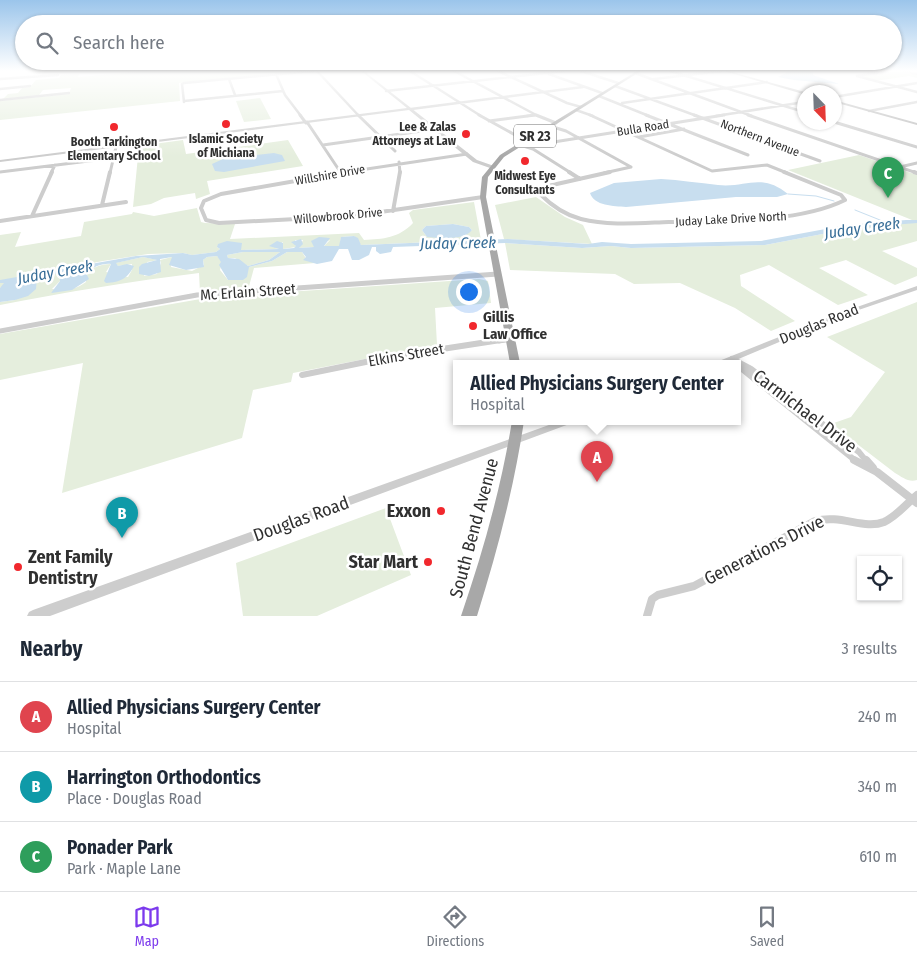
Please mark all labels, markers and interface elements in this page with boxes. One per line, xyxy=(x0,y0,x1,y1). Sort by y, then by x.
search box xyxy=(15,15,902,70)
icon: search xyxy=(33,29,61,57)
text: Search here xyxy=(73,31,165,54)
north arrow xyxy=(797,85,842,130)
street label: Bulla Road xyxy=(616,117,670,139)
street label: Northern Avenue xyxy=(719,117,801,159)
marker: Islamic Society of Michiana xyxy=(220,118,232,130)
place label: Lee & Zalas Attorneys at Law xyxy=(371,120,457,148)
marker: Booth Tarkington Elementary School xyxy=(108,121,120,133)
road number: SR 23 xyxy=(514,124,556,148)
marker: Lee & Zalas Attorneys at Law xyxy=(460,128,472,140)
place label: Islamic Society of Michiana xyxy=(189,132,264,160)
place label: Booth Tarkington Elementary School xyxy=(68,135,161,163)
marker: Midwest Eye Consultants xyxy=(519,155,531,167)
pin: C xyxy=(872,157,904,198)
street label: Willshire Drive xyxy=(294,162,366,188)
place label: Midwest Eye Consultants xyxy=(494,169,556,197)
street label: Willowbrook Drive xyxy=(293,205,383,227)
street label: Juday Lake Drive North xyxy=(675,209,787,229)
water label: Juday Creek xyxy=(822,213,901,243)
water label: Juday Creek xyxy=(419,233,496,253)
water label: Juday Creek xyxy=(15,256,94,288)
your location xyxy=(456,279,482,305)
street label: Mc Erlain Street xyxy=(199,280,297,304)
street label: Douglas Road xyxy=(777,300,861,348)
place label: Gillis Law Office xyxy=(483,308,548,343)
marker: Gillis Law Office xyxy=(467,320,479,332)
street label: Elkins Street xyxy=(367,339,445,370)
popup xyxy=(453,360,741,425)
street label: Carmichael Drive xyxy=(749,365,861,457)
text: Allied Physicians Surgery Center xyxy=(470,372,724,395)
text: Hospital xyxy=(470,395,525,414)
pin: A xyxy=(581,441,613,482)
street label: South Bend Avenue xyxy=(445,456,503,600)
street label: Douglas Road xyxy=(250,491,352,547)
pin: B xyxy=(106,497,138,538)
place label: Exxon xyxy=(387,500,431,522)
marker: Exxon xyxy=(435,505,447,517)
street label: Generations Drive xyxy=(700,510,828,590)
place label: Zent Family Dentistry xyxy=(28,546,113,589)
place label: Star Mart xyxy=(348,551,419,573)
marker: Star Mart xyxy=(422,556,434,568)
map controls xyxy=(857,556,902,601)
button: locate xyxy=(857,556,902,601)
marker: Zent Family Dentistry xyxy=(12,561,24,573)
text: Nearby xyxy=(20,636,82,662)
text: 3 results xyxy=(841,639,897,658)
text: Allied Physicians Surgery Center xyxy=(67,696,321,719)
text: A xyxy=(32,707,40,726)
text: 240 m xyxy=(858,707,897,726)
text: Hospital xyxy=(67,719,122,738)
text: Harrington Orthodontics xyxy=(67,766,261,789)
text: B xyxy=(32,777,40,796)
text: 340 m xyxy=(858,777,897,796)
text: Place · Douglas Road xyxy=(67,789,202,808)
text: Ponader Park xyxy=(67,836,173,859)
text: C xyxy=(32,847,40,866)
text: 610 m xyxy=(859,847,897,866)
text: Park · Maple Lane xyxy=(67,859,181,878)
tab: Map xyxy=(133,903,161,950)
tab: Directions xyxy=(426,903,484,950)
tab: Saved xyxy=(750,903,784,950)

